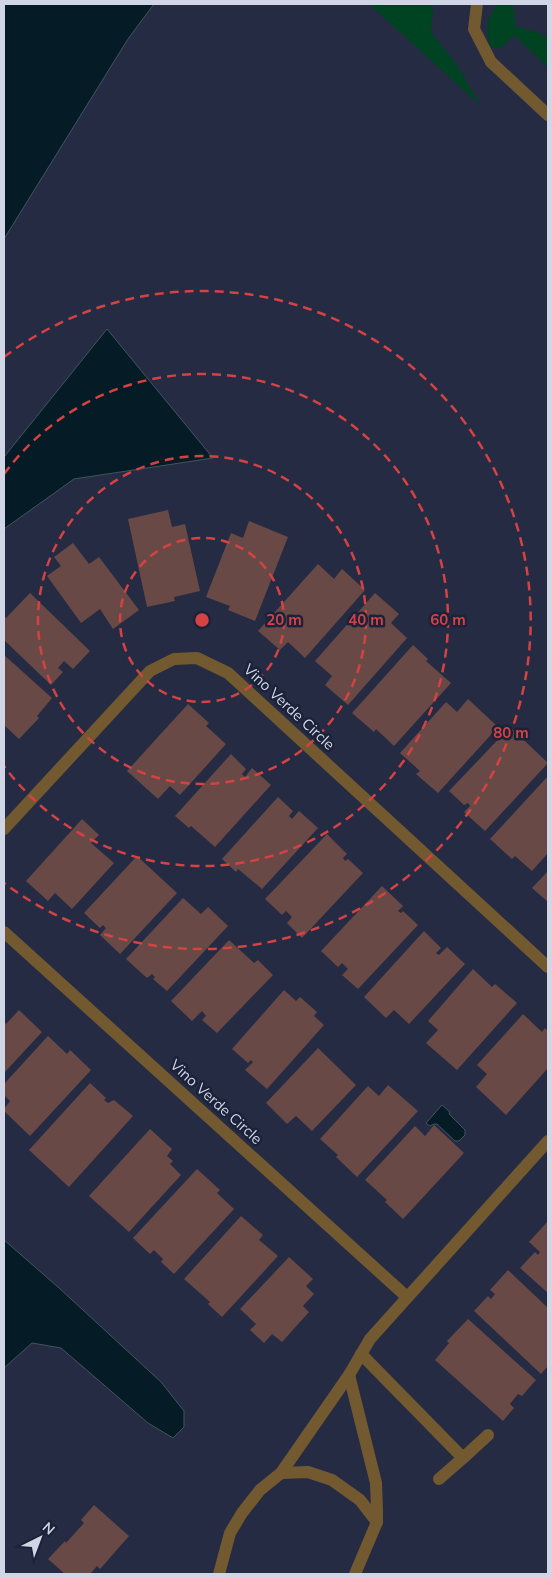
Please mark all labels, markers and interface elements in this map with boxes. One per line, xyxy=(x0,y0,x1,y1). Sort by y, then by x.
text: 20 m xyxy=(266,610,302,629)
text: 40 m xyxy=(348,610,384,629)
text: 60 m xyxy=(430,610,466,629)
centre of rings xyxy=(193,611,211,629)
street label: Vino Verde Circle xyxy=(240,660,339,754)
text: 80 m xyxy=(493,723,529,742)
street label: Vino Verde Circle xyxy=(166,1055,266,1148)
north arrow xyxy=(15,1513,65,1563)
text: N xyxy=(39,1518,59,1539)

